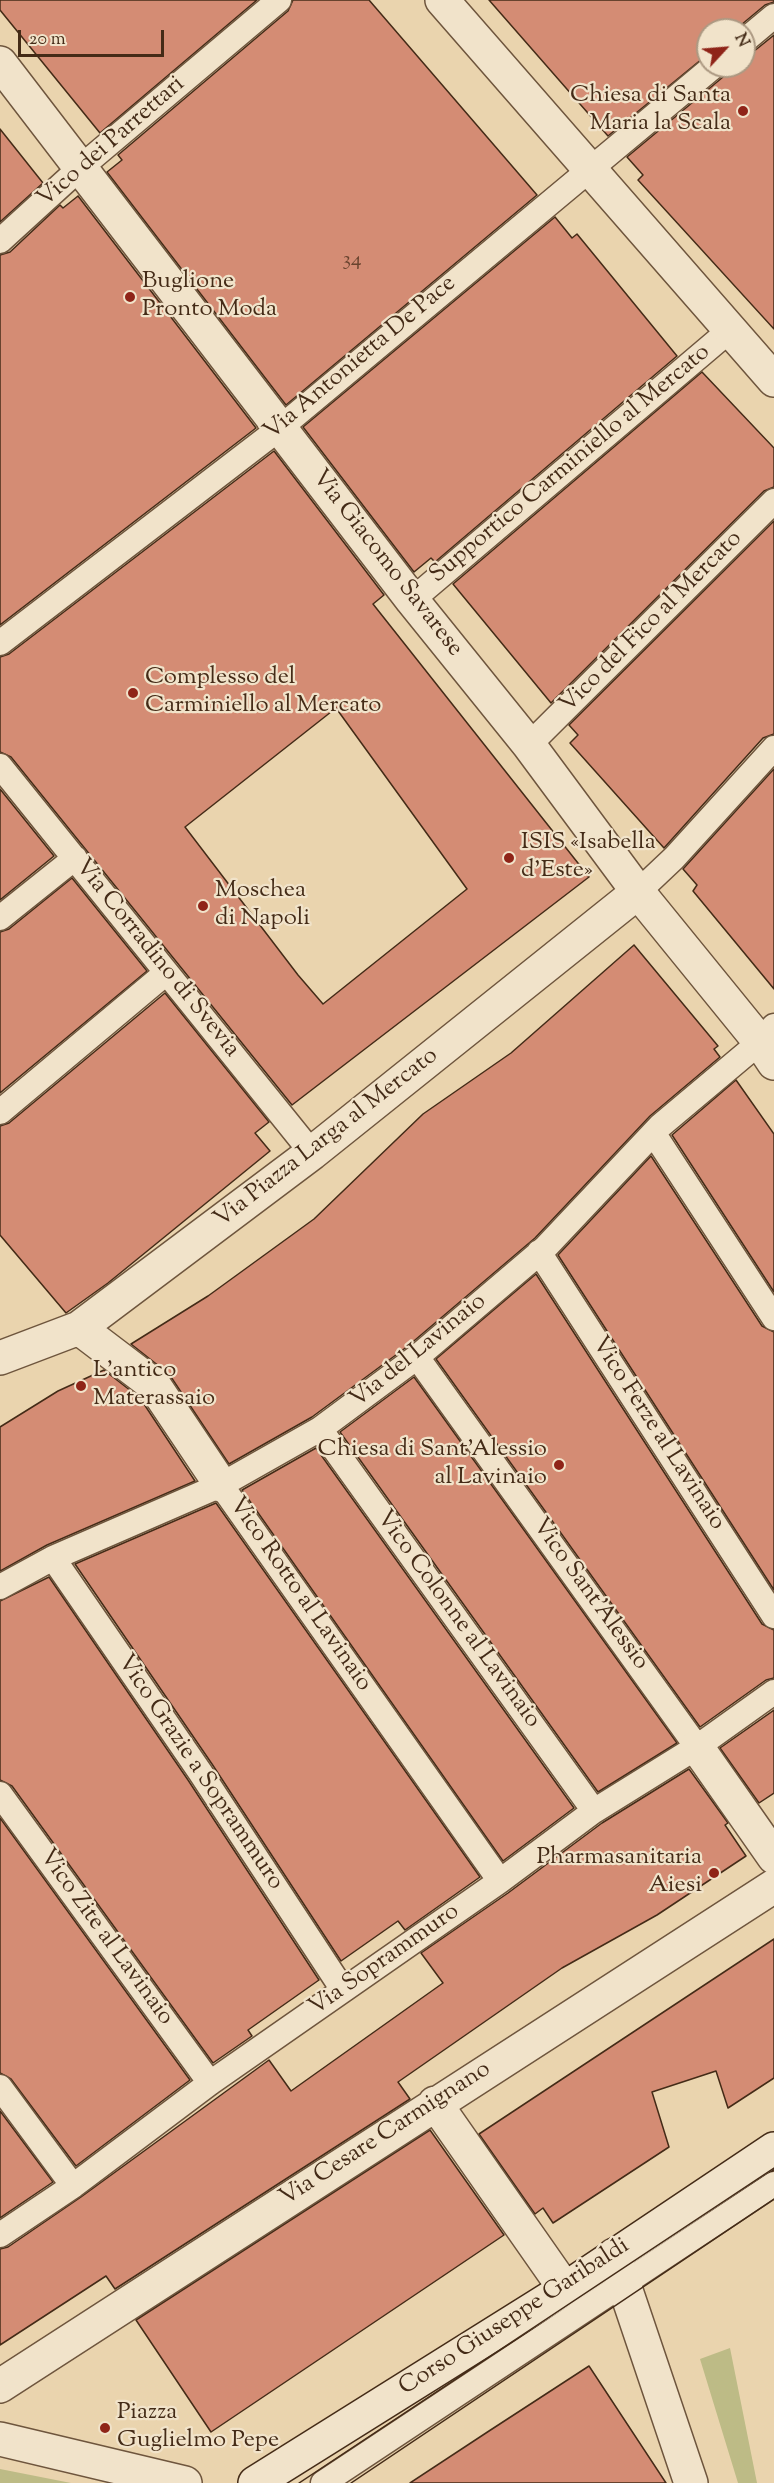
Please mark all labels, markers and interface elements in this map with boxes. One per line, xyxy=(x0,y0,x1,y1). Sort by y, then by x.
scale bar xyxy=(21,18,166,56)
north arrow xyxy=(696,18,756,78)
text: 20 m xyxy=(29,27,66,53)
text: N xyxy=(728,30,754,52)
street label: Vico dei Parrettari xyxy=(32,71,192,215)
place label: Chiesa di Santa Maria la Scala xyxy=(570,83,731,139)
marker: Chiesa di Santa Maria la Scala xyxy=(736,104,750,118)
house number: 34 xyxy=(342,248,362,274)
place label: Buglione Pronto Moda xyxy=(142,269,277,325)
street label: Via Antonietta De Pace xyxy=(259,270,463,448)
marker: Buglione Pronto Moda xyxy=(123,290,137,304)
street label: Supportico Carminiello al Mercato xyxy=(425,339,717,591)
street label: Via Giacomo Savarese xyxy=(304,465,468,663)
street label: Vico del Fico al Mercato xyxy=(555,526,749,720)
place label: Complesso del Carminiello al Mercato xyxy=(145,665,381,721)
marker: Complesso del Carminiello al Mercato xyxy=(126,686,140,700)
place label: ISIS «Isabella d'Este» xyxy=(521,830,656,886)
marker: ISIS «Isabella d'Este» xyxy=(502,851,516,865)
street label: Via Corradino di Svevia xyxy=(67,854,245,1064)
place label: Moschea di Napoli xyxy=(215,878,310,934)
marker: Moschea di Napoli xyxy=(196,899,210,913)
street label: Via Piazza Larga al Mercato xyxy=(209,1043,445,1235)
street label: Via del Lavinaio xyxy=(345,1288,493,1416)
street label: Vico Ferze al Lavinaio xyxy=(584,1332,730,1536)
place label: L'antico Materassaio xyxy=(93,1358,215,1414)
marker: L'antico Materassaio xyxy=(74,1379,88,1393)
place label: Chiesa di Sant'Alessio al Lavinaio xyxy=(318,1437,547,1493)
marker: Chiesa di Sant'Alessio al Lavinaio xyxy=(552,1458,566,1472)
street label: Vico Rotto al Lavinaio xyxy=(221,1492,377,1698)
street label: Vico Colonne al Lavinaio xyxy=(368,1506,546,1734)
street label: Vico Sant'Alessio xyxy=(524,1513,654,1677)
street label: Vico Grazie a Soprammuro xyxy=(109,1650,289,1896)
street label: Vico Zite al Lavinaio xyxy=(31,1844,179,2032)
place label: Pharmasanitaria Aiesi xyxy=(537,1845,702,1901)
marker: Pharmasanitaria Aiesi xyxy=(707,1866,721,1880)
street label: Via Soprammuro xyxy=(304,1898,466,2024)
street label: Via Cesare Carmignano xyxy=(275,2056,497,2214)
street label: Corso Giuseppe Garibaldi xyxy=(395,2233,635,2403)
place label: Piazza Guglielmo Pepe xyxy=(117,2400,279,2456)
marker: Piazza Guglielmo Pepe xyxy=(98,2421,112,2435)

